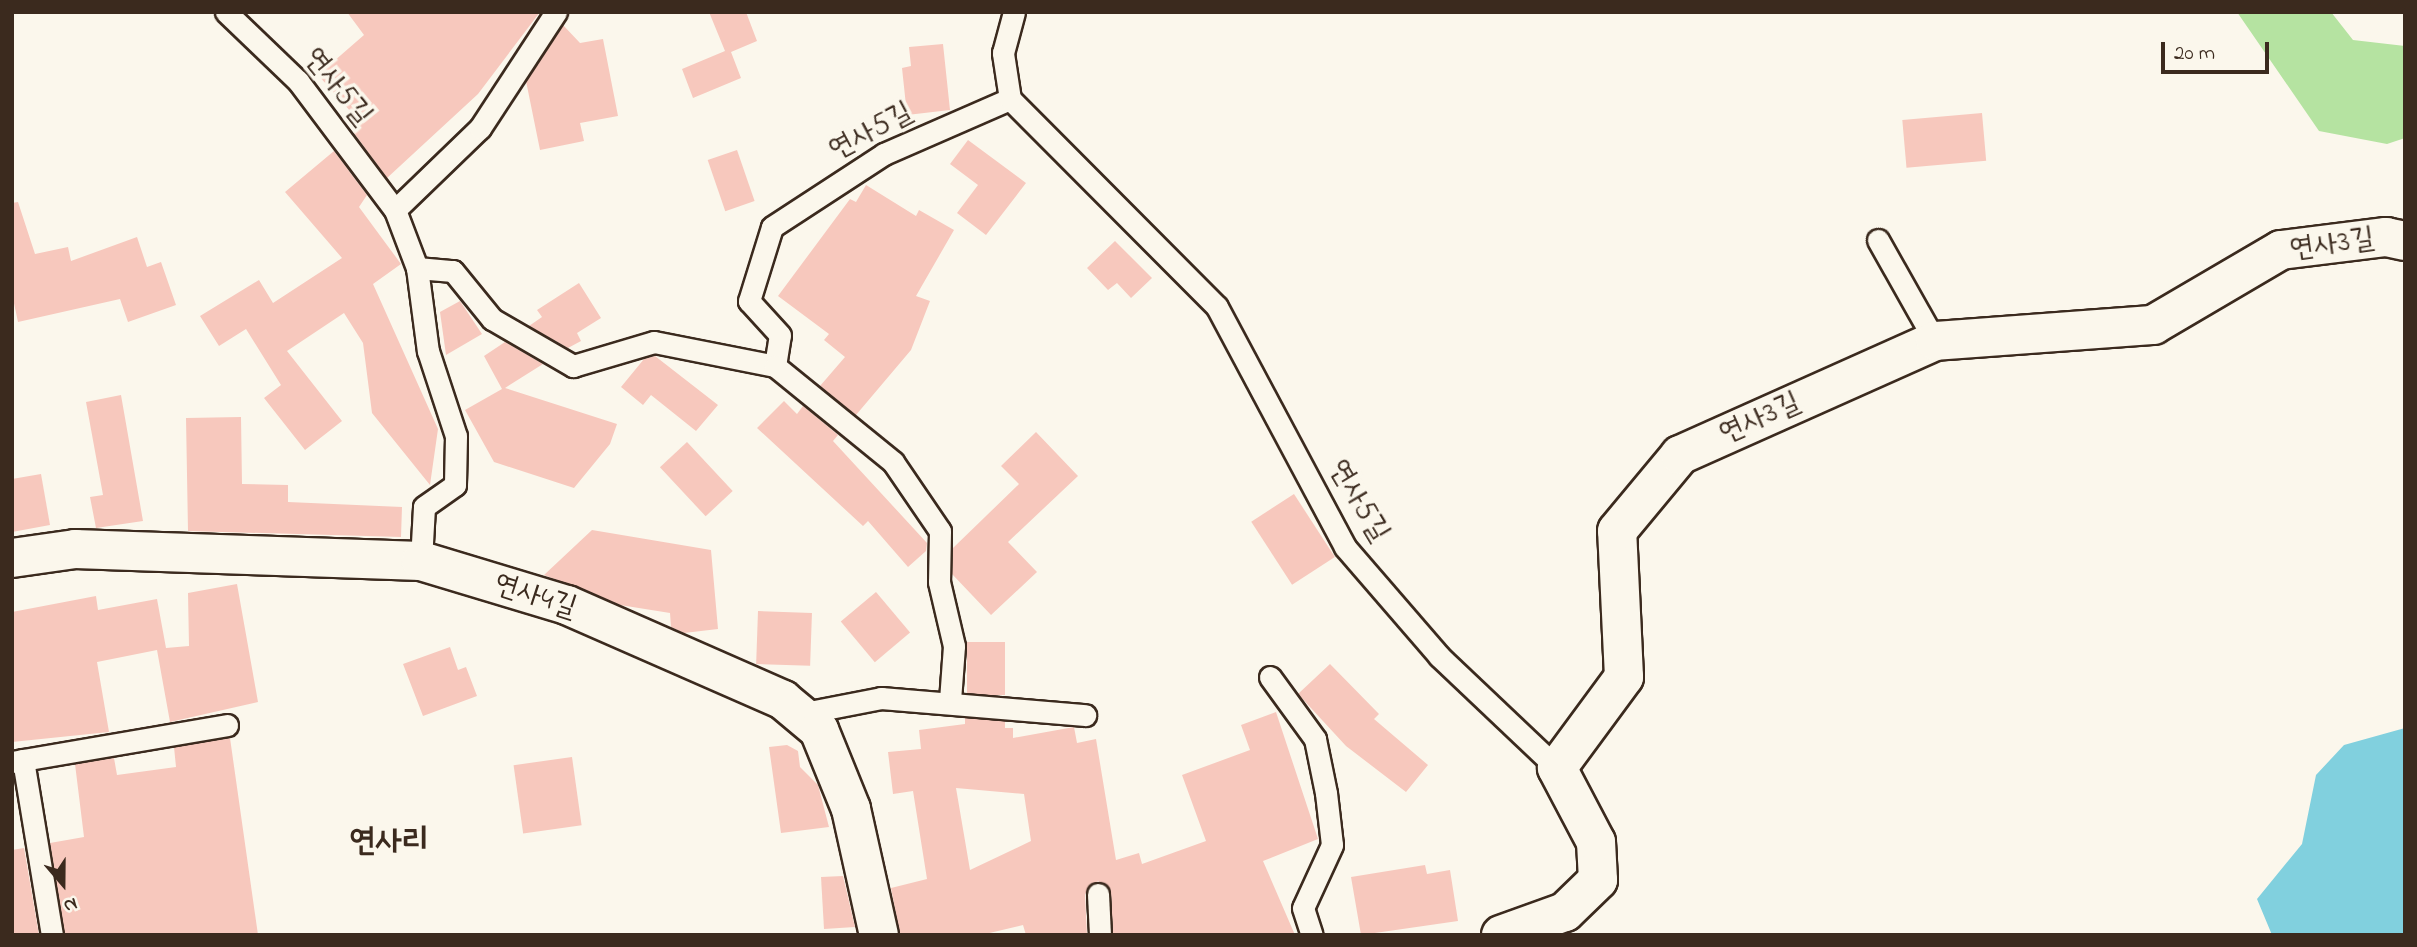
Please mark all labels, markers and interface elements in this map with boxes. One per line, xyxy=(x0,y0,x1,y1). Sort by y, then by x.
scale bar xyxy=(2165,28,2274,72)
text: 20 m xyxy=(2174,39,2215,69)
street label: 연사5길 xyxy=(295,41,379,133)
street label: 연사5길 xyxy=(823,95,919,169)
street label: 연사3길 xyxy=(2288,221,2376,269)
street label: 연사3길 xyxy=(1714,385,1806,453)
street label: 연사5길 xyxy=(1320,453,1396,549)
street label: 연사4길 xyxy=(489,567,581,627)
district label: 연사리 xyxy=(349,823,429,863)
north arrow xyxy=(28,849,98,919)
text: N xyxy=(60,889,81,919)

